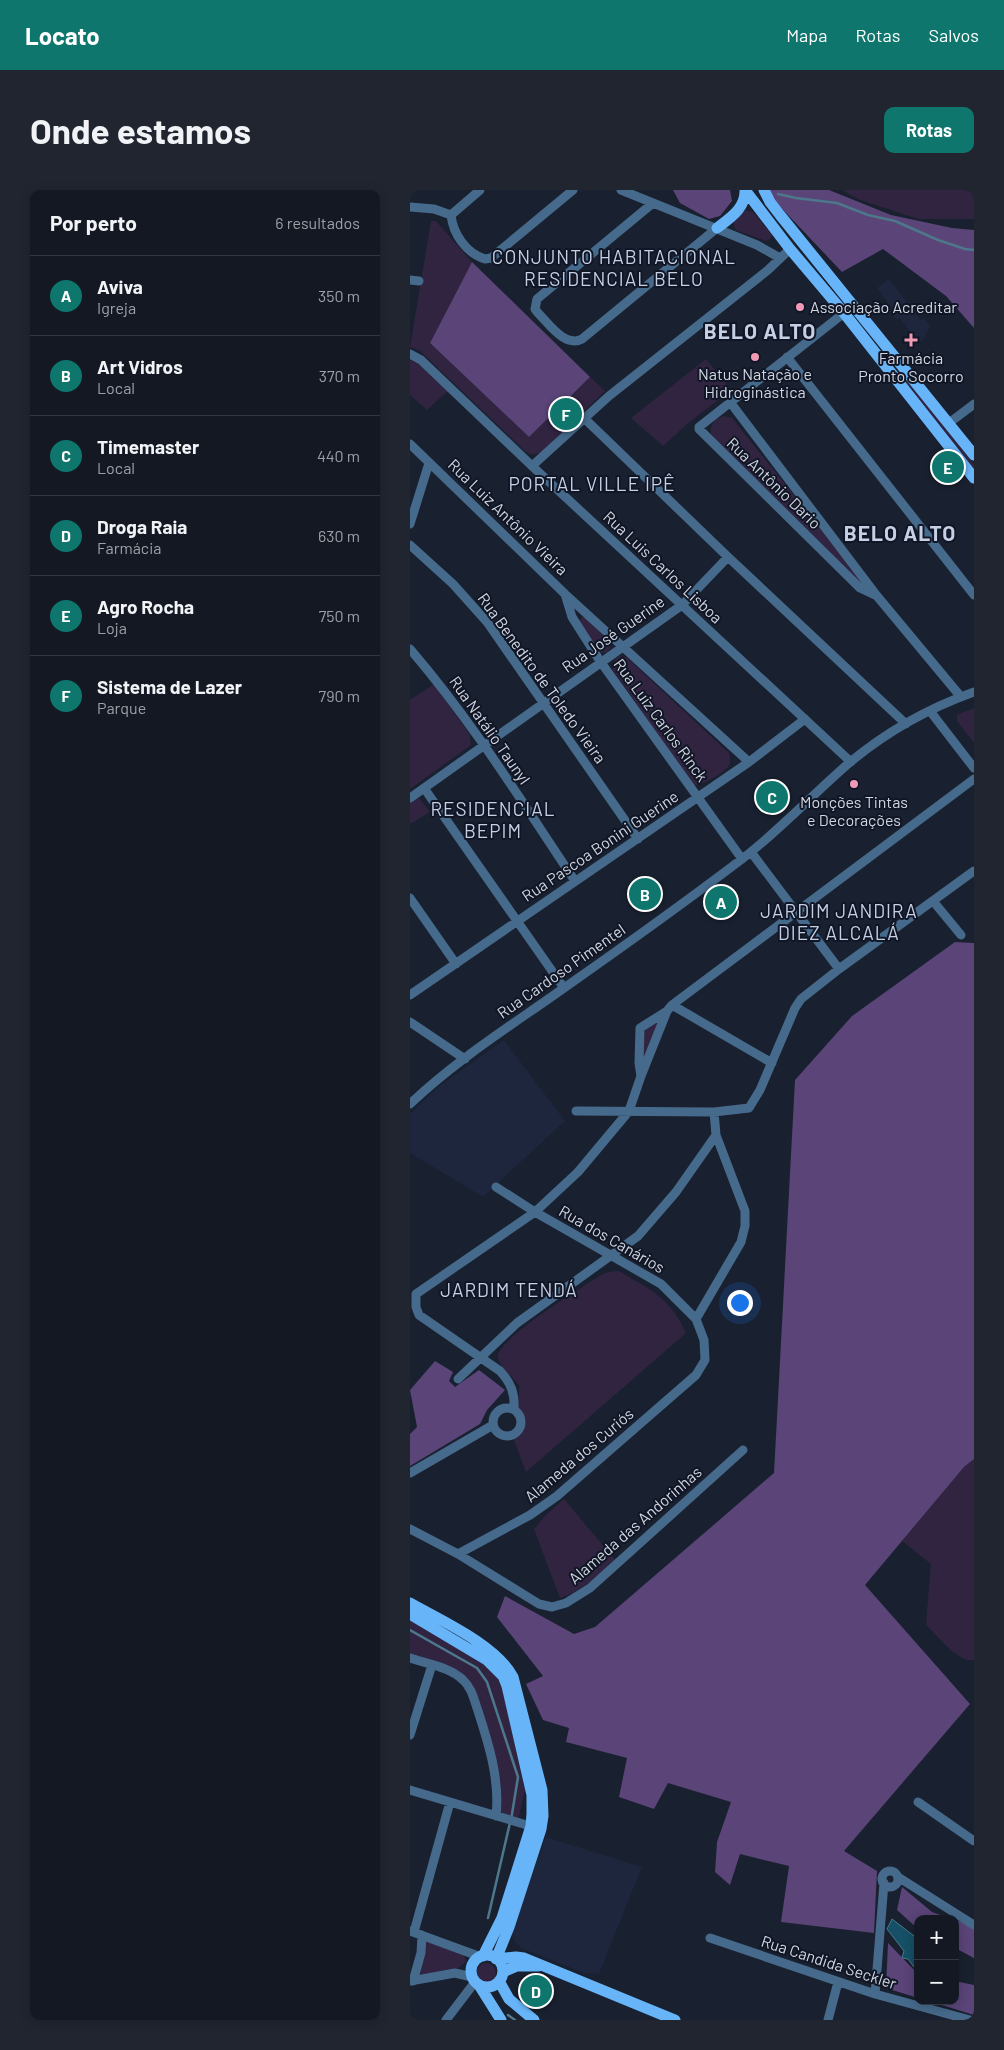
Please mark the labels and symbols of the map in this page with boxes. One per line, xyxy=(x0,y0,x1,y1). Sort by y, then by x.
district label: CONJUNTO HABITACIONAL RESIDENCIAL BELO xyxy=(492,245,736,290)
place label: Associação Acreditar xyxy=(810,297,957,316)
marker: Associação Acreditar xyxy=(794,301,806,313)
district label: BELO ALTO xyxy=(704,318,816,343)
marker: Farmácia Pronto Socorro xyxy=(905,334,917,346)
place label: Farmácia Pronto Socorro xyxy=(858,348,964,385)
marker: Natus Natação e Hidroginástica xyxy=(749,351,761,363)
place label: Natus Natação e Hidroginástica xyxy=(698,364,812,401)
pin: F xyxy=(550,395,582,433)
street label: Rua Antônio Dario xyxy=(723,433,825,532)
pin: E xyxy=(932,448,964,486)
street label: Rua Luiz Antônio Vieira xyxy=(445,455,572,579)
district label: PORTAL VILLE IPÊ xyxy=(508,472,676,495)
street label: Rua Luis Carlos Lisboa xyxy=(600,507,727,627)
district label: BELO ALTO xyxy=(844,520,956,545)
street label: Rua Benedito de Toledo Vieira xyxy=(474,589,611,767)
street label: Rua José Guerine xyxy=(558,591,668,676)
street label: Rua Luiz Carlos Rinck xyxy=(610,654,712,785)
street label: Rua Natálio Taunyl xyxy=(446,672,535,787)
pin: C xyxy=(756,778,788,816)
marker: Monções Tintas e Decorações xyxy=(848,778,860,790)
street label: Rua Pascoa Bonini Guerine xyxy=(518,786,682,906)
place label: Monções Tintas e Decorações xyxy=(800,792,908,829)
district label: RESIDENCIAL BEPIM xyxy=(430,797,556,842)
pin: B xyxy=(629,875,661,913)
pin: A xyxy=(705,883,737,921)
district label: JARDIM JANDIRA DIEZ ALCALÁ xyxy=(760,899,918,944)
street label: Rua Cardoso Pimentel xyxy=(493,919,628,1022)
street label: Rua dos Canários xyxy=(556,1201,669,1277)
district label: JARDIM TENDÁ xyxy=(440,1278,578,1301)
your location xyxy=(727,1290,753,1316)
street label: Alameda dos Curiós xyxy=(520,1404,637,1506)
street label: Alameda das Andorinhas xyxy=(564,1462,705,1588)
street label: Rua Candida Seckler xyxy=(759,1931,899,1992)
pin: D xyxy=(520,1972,552,2010)

